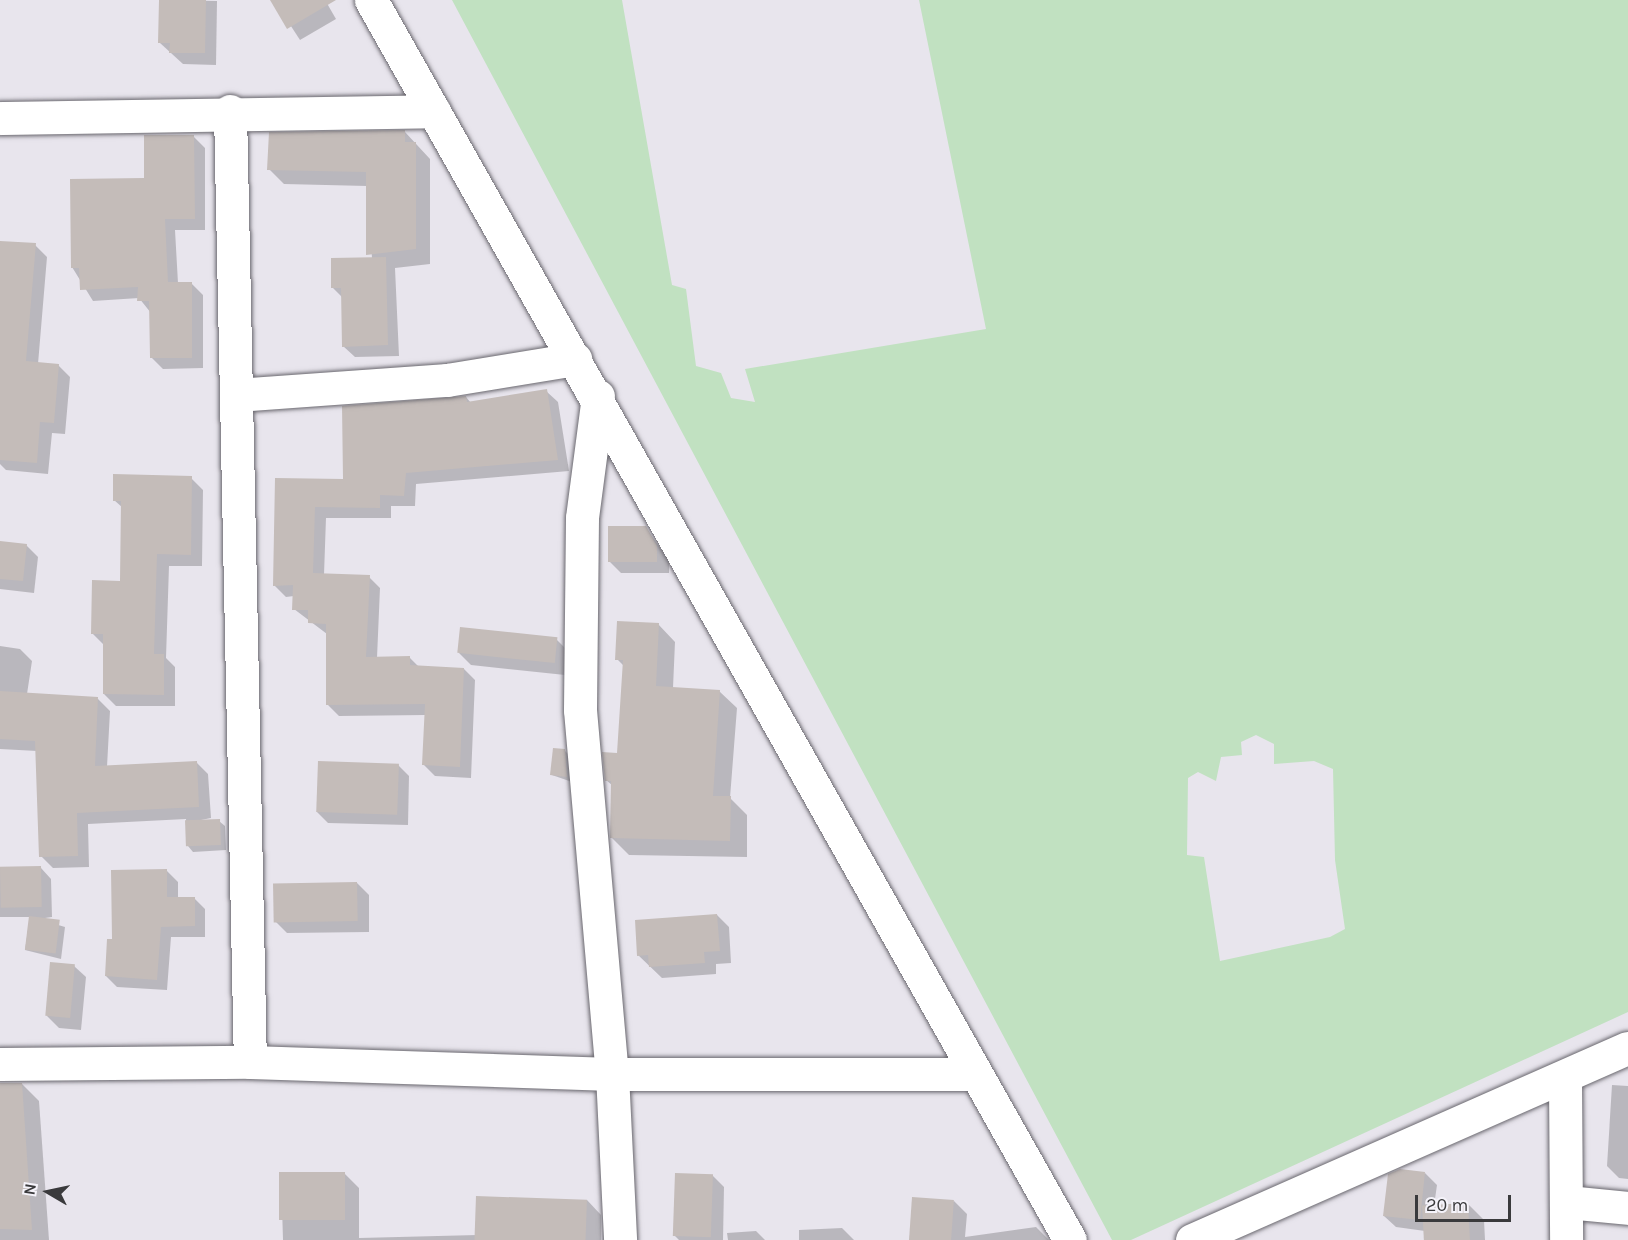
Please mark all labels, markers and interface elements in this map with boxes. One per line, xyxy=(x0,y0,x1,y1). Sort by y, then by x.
north arrow xyxy=(18,1162,78,1222)
text: N xyxy=(19,1182,40,1196)
scale bar xyxy=(1418,1183,1514,1221)
text: 20 m xyxy=(1426,1194,1468,1216)

